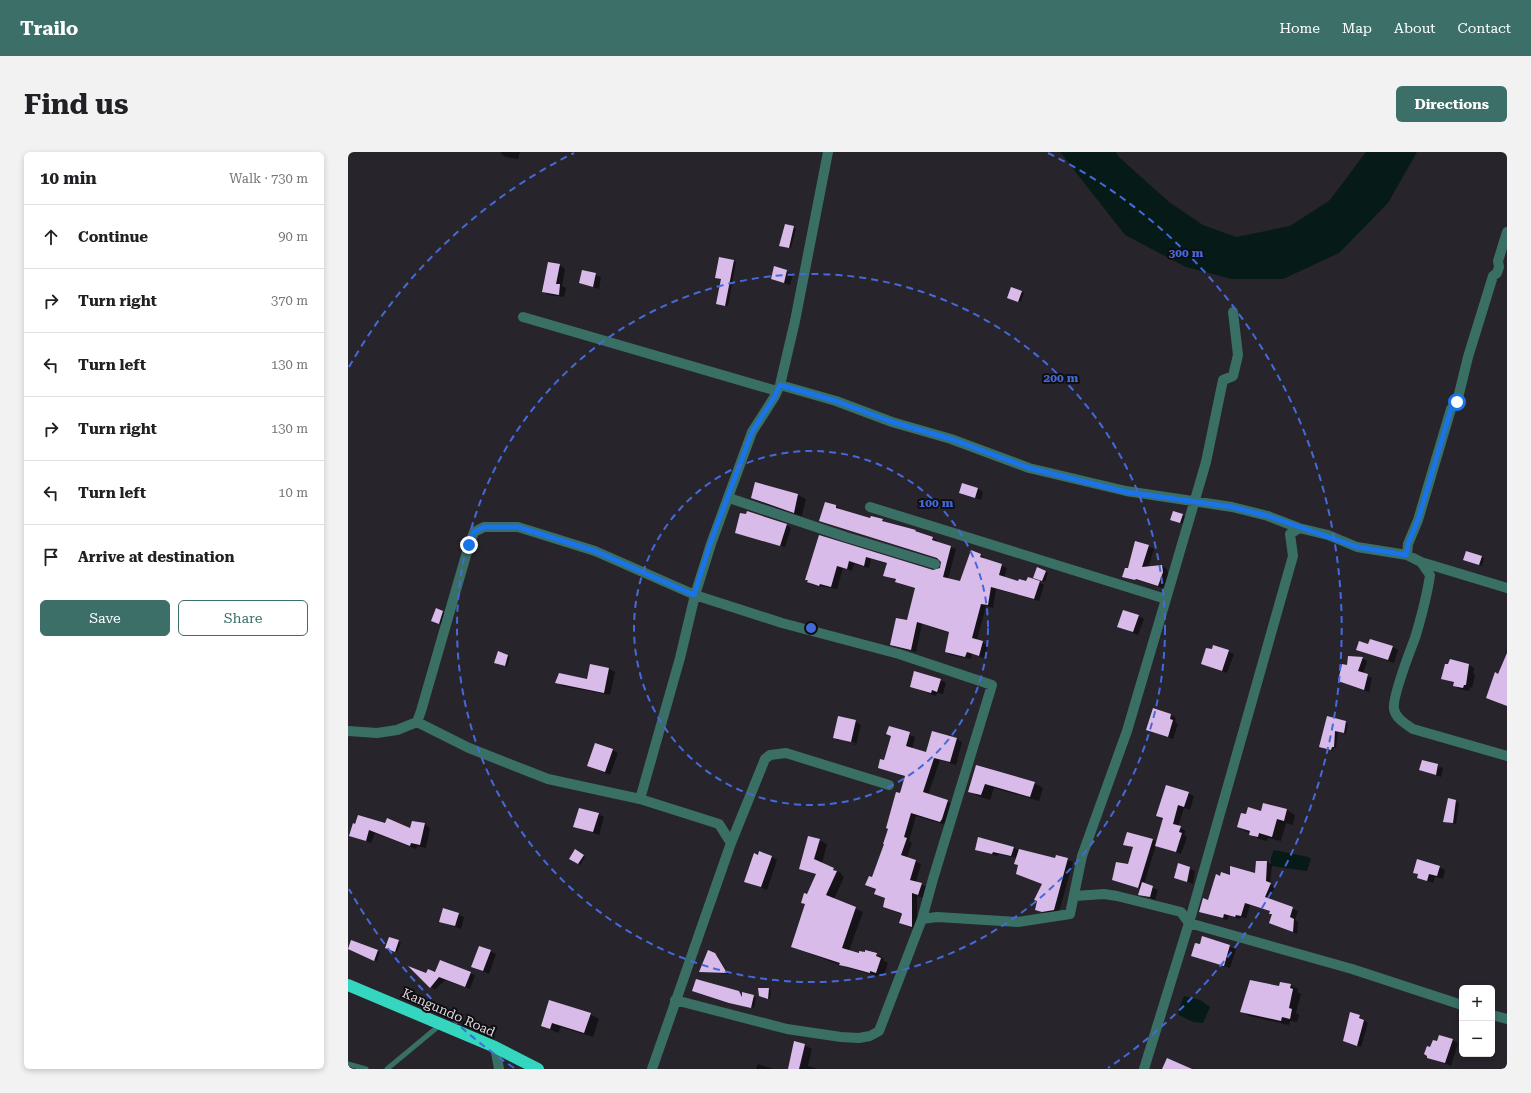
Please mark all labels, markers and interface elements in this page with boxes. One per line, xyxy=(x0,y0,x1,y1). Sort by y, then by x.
text: Trailo xyxy=(20,17,78,40)
text: Home xyxy=(1279,20,1320,36)
text: Map xyxy=(1342,20,1372,36)
text: About xyxy=(1394,20,1436,36)
text: Contact xyxy=(1458,20,1511,36)
button: Directions xyxy=(1396,86,1507,122)
text: Find us xyxy=(24,88,128,121)
text: 10 min xyxy=(40,168,97,188)
text: Walk · 730 m xyxy=(229,171,308,186)
icon: ahead xyxy=(40,226,62,248)
text: Continue xyxy=(78,228,148,246)
text: 90 m xyxy=(278,229,308,244)
text: 300 m xyxy=(1169,246,1204,260)
icon: right xyxy=(40,290,62,312)
text: Turn right xyxy=(78,292,157,310)
text: 370 m xyxy=(271,293,308,308)
icon: left xyxy=(40,354,62,376)
text: Turn left xyxy=(78,356,146,374)
text: 130 m xyxy=(271,357,308,372)
text: 200 m xyxy=(1044,371,1079,385)
route start xyxy=(1448,393,1466,411)
icon: right xyxy=(40,418,62,440)
text: Turn right xyxy=(78,420,157,438)
text: 130 m xyxy=(271,421,308,436)
icon: left xyxy=(40,482,62,504)
text: Turn left xyxy=(78,484,146,502)
text: 10 m xyxy=(278,485,308,500)
text: 100 m xyxy=(919,496,954,510)
route end xyxy=(460,536,478,554)
icon: arrive xyxy=(40,546,62,568)
text: Arrive at destination xyxy=(78,548,234,566)
button: Save xyxy=(40,600,170,636)
button: Share xyxy=(178,600,308,636)
centre of rings xyxy=(804,621,818,635)
street label: Kangundo Road xyxy=(400,985,498,1040)
map controls xyxy=(1459,985,1495,1057)
button: + xyxy=(1459,985,1495,1021)
button: − xyxy=(1459,1021,1495,1057)

